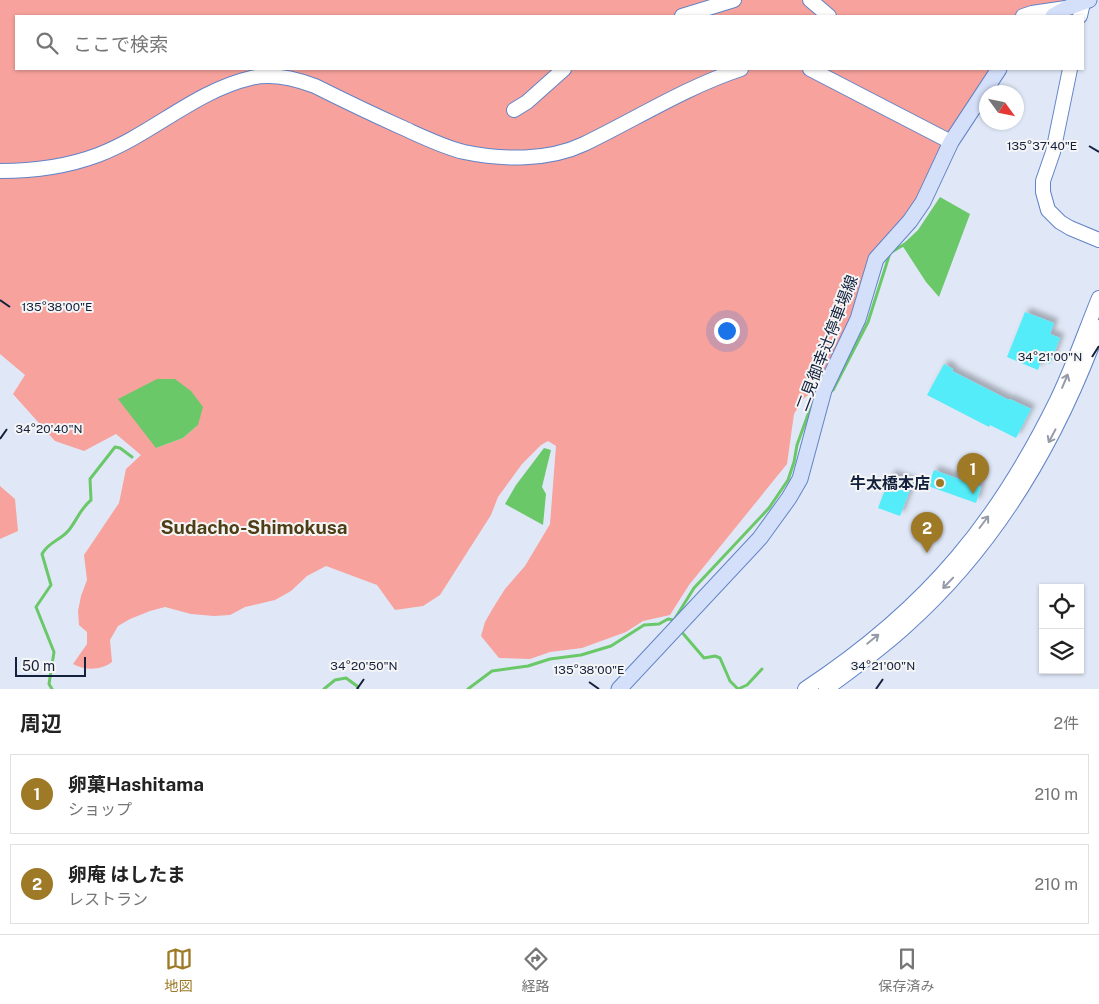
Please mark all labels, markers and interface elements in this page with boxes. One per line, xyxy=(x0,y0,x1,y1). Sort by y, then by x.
search box xyxy=(15,15,1084,70)
icon: search xyxy=(33,29,61,57)
text: ここで検索 xyxy=(73,33,168,55)
north arrow xyxy=(979,85,1024,130)
text: 135°37'40"E xyxy=(1007,139,1077,153)
street label: 二見御幸辻停車場線 xyxy=(792,272,862,414)
text: 135°38'00"E xyxy=(21,300,93,314)
your location xyxy=(714,318,740,344)
text: 34°21'00"N xyxy=(1018,350,1082,364)
one-way arrow xyxy=(1060,374,1070,389)
text: 34°20'40"N xyxy=(15,422,83,436)
one-way arrow xyxy=(1047,429,1057,444)
pin: 1 xyxy=(957,453,989,494)
place label: 牛太橋本店 xyxy=(850,474,930,493)
marker: 牛太橋本店 xyxy=(934,477,946,489)
pin: 2 xyxy=(911,512,943,553)
district label: Sudacho-Shimokusa xyxy=(160,516,348,538)
one-way arrow xyxy=(979,516,990,529)
one-way arrow xyxy=(942,577,955,589)
map controls xyxy=(1039,584,1084,674)
button: locate xyxy=(1039,584,1084,629)
button: layers xyxy=(1039,629,1084,674)
one-way arrow xyxy=(866,633,879,645)
scale bar xyxy=(15,654,86,677)
text: 50 m xyxy=(22,658,55,674)
text: 34°20'50"N xyxy=(330,659,398,673)
text: 34°21'00"N xyxy=(851,659,915,673)
text: 135°38'00"E xyxy=(553,663,625,677)
text: 周辺 xyxy=(20,711,62,736)
text: 2件 xyxy=(1053,714,1079,733)
text: 卵菓Hashitama xyxy=(68,773,204,795)
text: 1 xyxy=(34,785,40,804)
text: 210 m xyxy=(1034,785,1078,804)
text: ショップ xyxy=(68,800,132,819)
text: 卵庵 はしたま xyxy=(68,863,186,885)
text: 2 xyxy=(32,875,42,894)
text: 210 m xyxy=(1034,875,1078,894)
text: レストラン xyxy=(68,890,148,909)
tab: 地図 xyxy=(165,945,193,995)
tab: 経路 xyxy=(522,945,550,995)
tab: 保存済み xyxy=(879,945,935,995)

